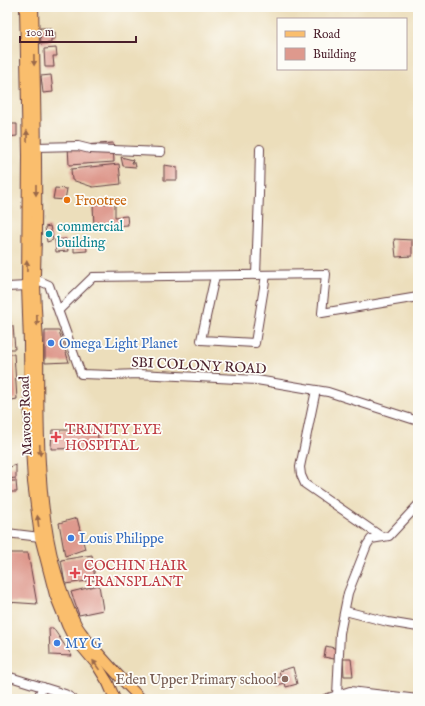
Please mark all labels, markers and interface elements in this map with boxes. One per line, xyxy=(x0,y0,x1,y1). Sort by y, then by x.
scale bar xyxy=(20,18,136,44)
legend xyxy=(277,18,407,70)
text: 100 m xyxy=(26,25,54,40)
text: Road xyxy=(313,27,341,42)
text: Building xyxy=(313,47,357,62)
one-way arrow xyxy=(31,54,37,67)
one-way arrow xyxy=(24,130,31,142)
one-way arrow xyxy=(33,184,39,197)
place label: Frootree xyxy=(75,192,127,210)
marker: Frootree xyxy=(62,195,72,205)
place label: commercial building xyxy=(57,218,124,252)
marker: commercial building xyxy=(44,229,54,239)
one-way arrow xyxy=(24,259,30,272)
one-way arrow xyxy=(33,314,40,326)
place label: Omega Light Planet xyxy=(59,335,178,353)
marker: Omega Light Planet xyxy=(46,338,56,348)
street label: SBI COLONY ROAD xyxy=(131,353,267,379)
street label: Mavoor Road xyxy=(16,375,36,456)
place label: TRINITY EYE HOSPITAL xyxy=(65,421,162,455)
marker: TRINITY EYE HOSPITAL xyxy=(50,431,62,443)
one-way arrow xyxy=(36,444,43,456)
one-way arrow xyxy=(35,515,41,527)
place label: Louis Philippe xyxy=(79,530,165,548)
marker: Louis Philippe xyxy=(66,533,76,543)
place label: COCHIN HAIR TRANSPLANT xyxy=(84,557,187,591)
marker: COCHIN HAIR TRANSPLANT xyxy=(69,567,81,579)
place label: MY G xyxy=(65,635,103,653)
marker: MY G xyxy=(52,638,62,648)
one-way arrow xyxy=(92,660,100,670)
place label: Eden Upper Primary school xyxy=(115,671,277,689)
marker: Eden Upper Primary school xyxy=(280,674,290,684)

